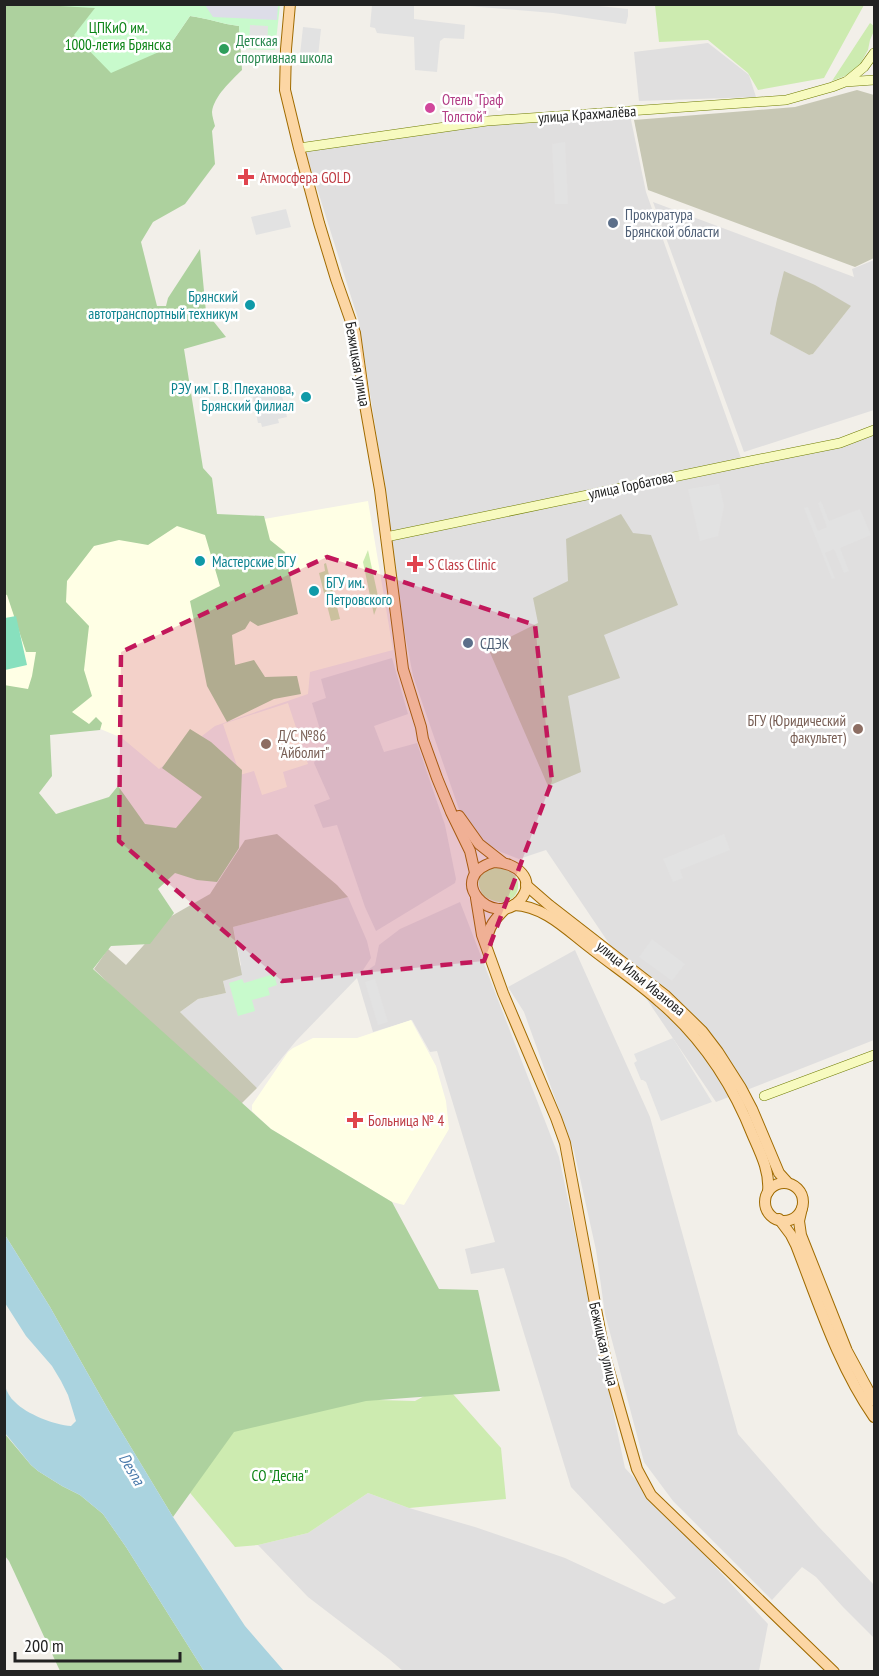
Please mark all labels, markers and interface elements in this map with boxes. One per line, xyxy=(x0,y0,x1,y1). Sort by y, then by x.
park label: ЦПКиО им. 1000-летия Брянска xyxy=(65,18,171,54)
place label: Детская спортивная школа xyxy=(236,31,333,67)
marker: Детская спортивная школа xyxy=(217,42,231,56)
place label: Отель "Граф Толстой" xyxy=(442,90,504,126)
marker: Отель "Граф Толстой" xyxy=(423,101,437,115)
street label: улица Крахмалёва xyxy=(537,101,637,127)
marker: Атмосфера GOLD xyxy=(237,168,255,186)
place label: Атмосфера GOLD xyxy=(260,168,351,187)
place label: Прокуратура Брянской области xyxy=(625,205,719,241)
marker: Прокуратура Брянской области xyxy=(606,216,620,230)
place label: Брянский автотранспортный техникум xyxy=(88,287,238,323)
marker: Брянский автотранспортный техникум xyxy=(243,298,257,312)
street label: Бежицкая улица xyxy=(341,320,375,408)
place label: РЭУ им. Г. В. Плеханова, Брянский филиал xyxy=(171,379,294,415)
marker: РЭУ им. Г. В. Плеханова, Брянский филиал xyxy=(299,390,313,404)
street label: улица Горбатова xyxy=(587,467,675,503)
place label: Мастерские БГУ xyxy=(212,552,296,571)
marker: Мастерские БГУ xyxy=(193,554,207,568)
marker: S Class Clinic xyxy=(406,555,424,573)
place label: S Class Clinic xyxy=(428,555,497,574)
place label: БГУ им. Петровского xyxy=(326,573,392,609)
marker: БГУ им. Петровского xyxy=(307,584,321,598)
place label: СДЭК xyxy=(480,634,510,653)
marker: СДЭК xyxy=(461,636,475,650)
place label: БГУ (Юридический факультет) xyxy=(747,711,846,747)
marker: БГУ (Юридический факультет) xyxy=(851,722,865,736)
place label: Д/С №86 "Айболит" xyxy=(278,726,329,762)
marker: Д/С №86 "Айболит" xyxy=(259,737,273,751)
street label: улица Ильи Иванова xyxy=(593,936,689,1020)
marker: Больница № 4 xyxy=(346,1111,364,1129)
place label: Больница № 4 xyxy=(368,1111,444,1130)
street label: Бежицкая улица xyxy=(585,1300,623,1388)
water label: Desna xyxy=(115,1449,150,1490)
park label: СО "Десна" xyxy=(252,1466,308,1485)
scale bar xyxy=(15,1625,180,1663)
text: 200 m xyxy=(24,1634,64,1657)

